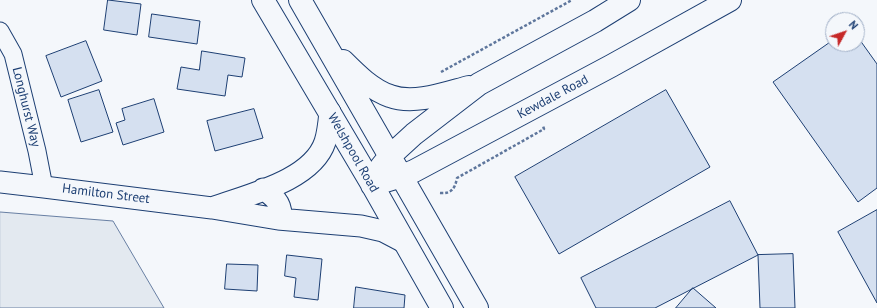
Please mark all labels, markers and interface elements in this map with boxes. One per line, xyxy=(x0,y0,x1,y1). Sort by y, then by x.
north arrow xyxy=(825,12,865,52)
text: N xyxy=(846,18,861,32)
street label: Longhurst Way xyxy=(9,66,43,148)
street label: Kewdale Road xyxy=(515,72,591,122)
street label: Welshpool Road xyxy=(324,111,382,195)
street label: Hamilton Street xyxy=(61,181,151,207)

